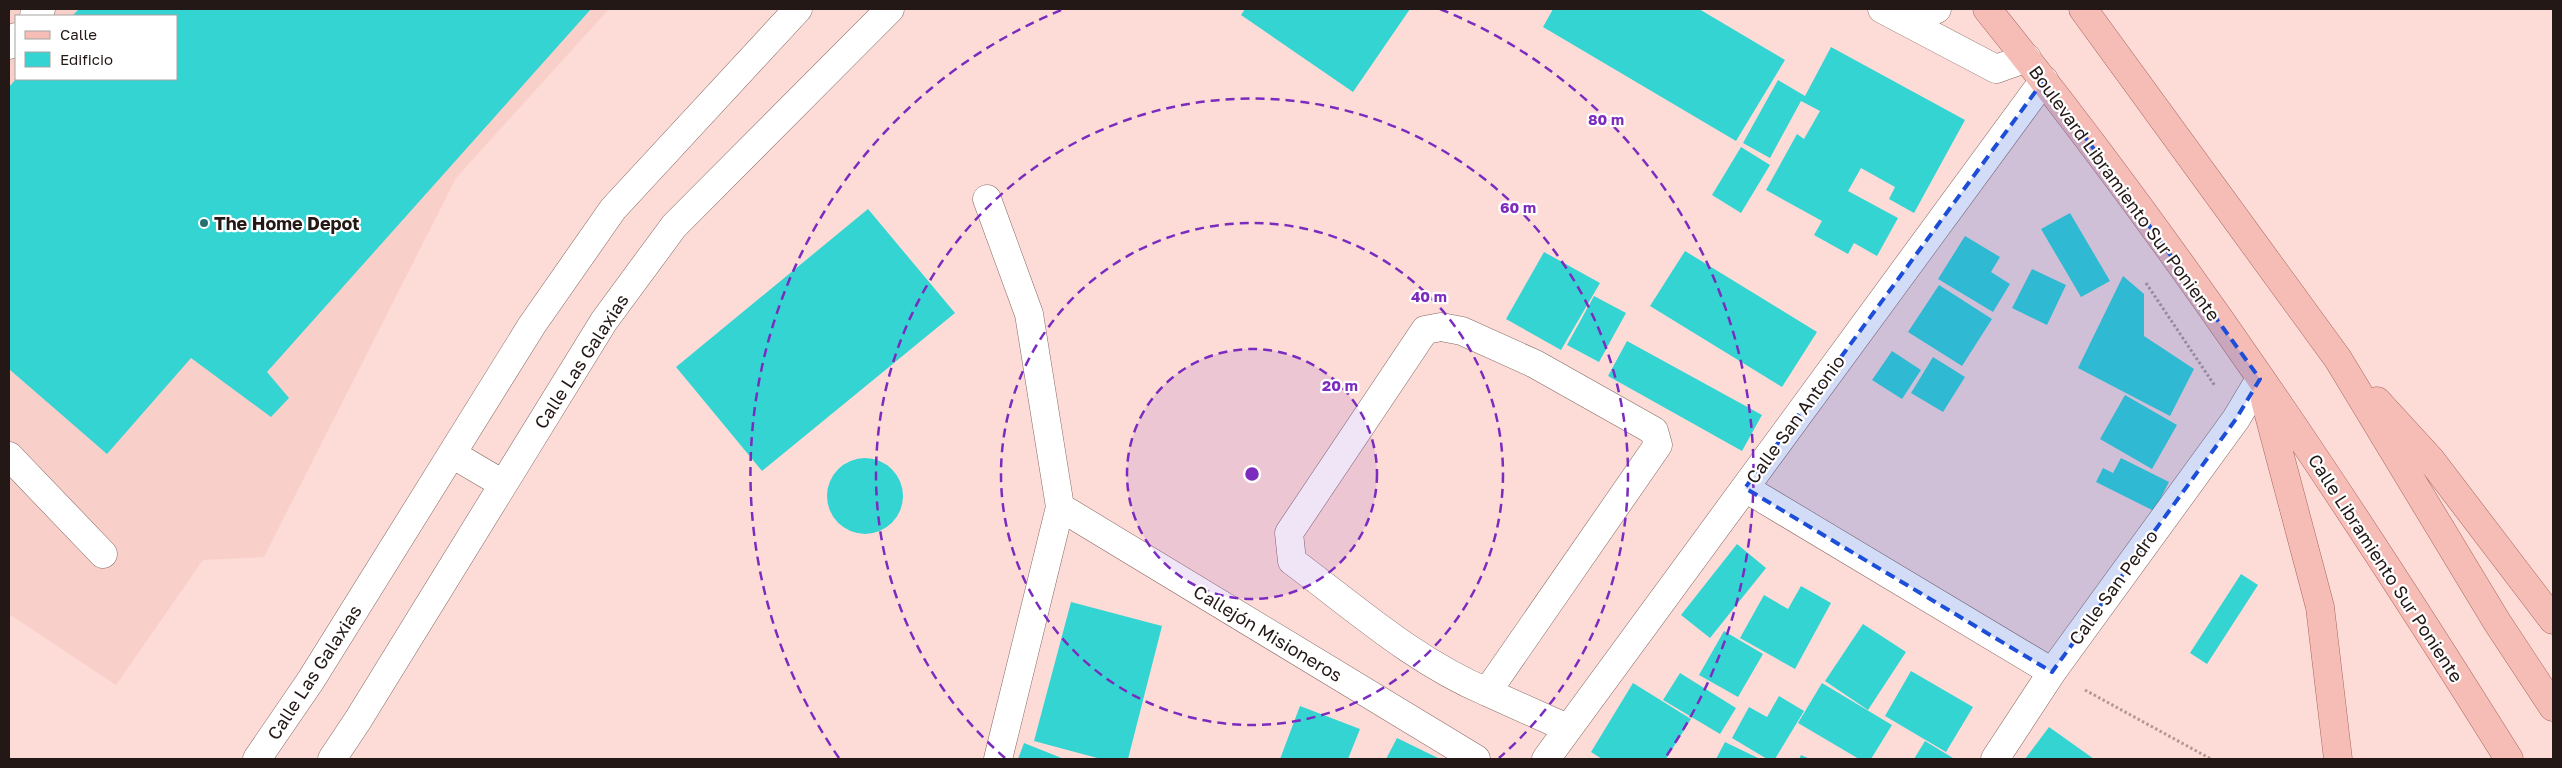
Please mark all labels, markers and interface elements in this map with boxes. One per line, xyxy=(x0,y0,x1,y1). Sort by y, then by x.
legend xyxy=(15,15,178,80)
text: Calle xyxy=(60,25,97,43)
text: Edificio xyxy=(60,50,113,68)
street label: Boulevard Libramiento Sur Poniente xyxy=(2025,61,2225,325)
text: 80 m xyxy=(1588,110,1624,128)
text: 60 m xyxy=(1500,198,1536,216)
place label: The Home Depot xyxy=(214,212,360,234)
marker: The Home Depot xyxy=(198,217,210,229)
text: 40 m xyxy=(1411,287,1447,305)
street label: Calle Las Galaxias xyxy=(529,289,633,433)
street label: Calle San Antonio xyxy=(1741,350,1849,488)
text: 20 m xyxy=(1322,376,1358,394)
street label: Calle Libramiento Sur Poniente xyxy=(2304,450,2468,686)
centre of rings xyxy=(1243,465,1261,483)
street label: Calle San Pedro xyxy=(2064,525,2162,649)
street label: Callejón Misioneros xyxy=(1190,580,1346,686)
street label: Calle Las Galaxias xyxy=(262,600,366,744)

